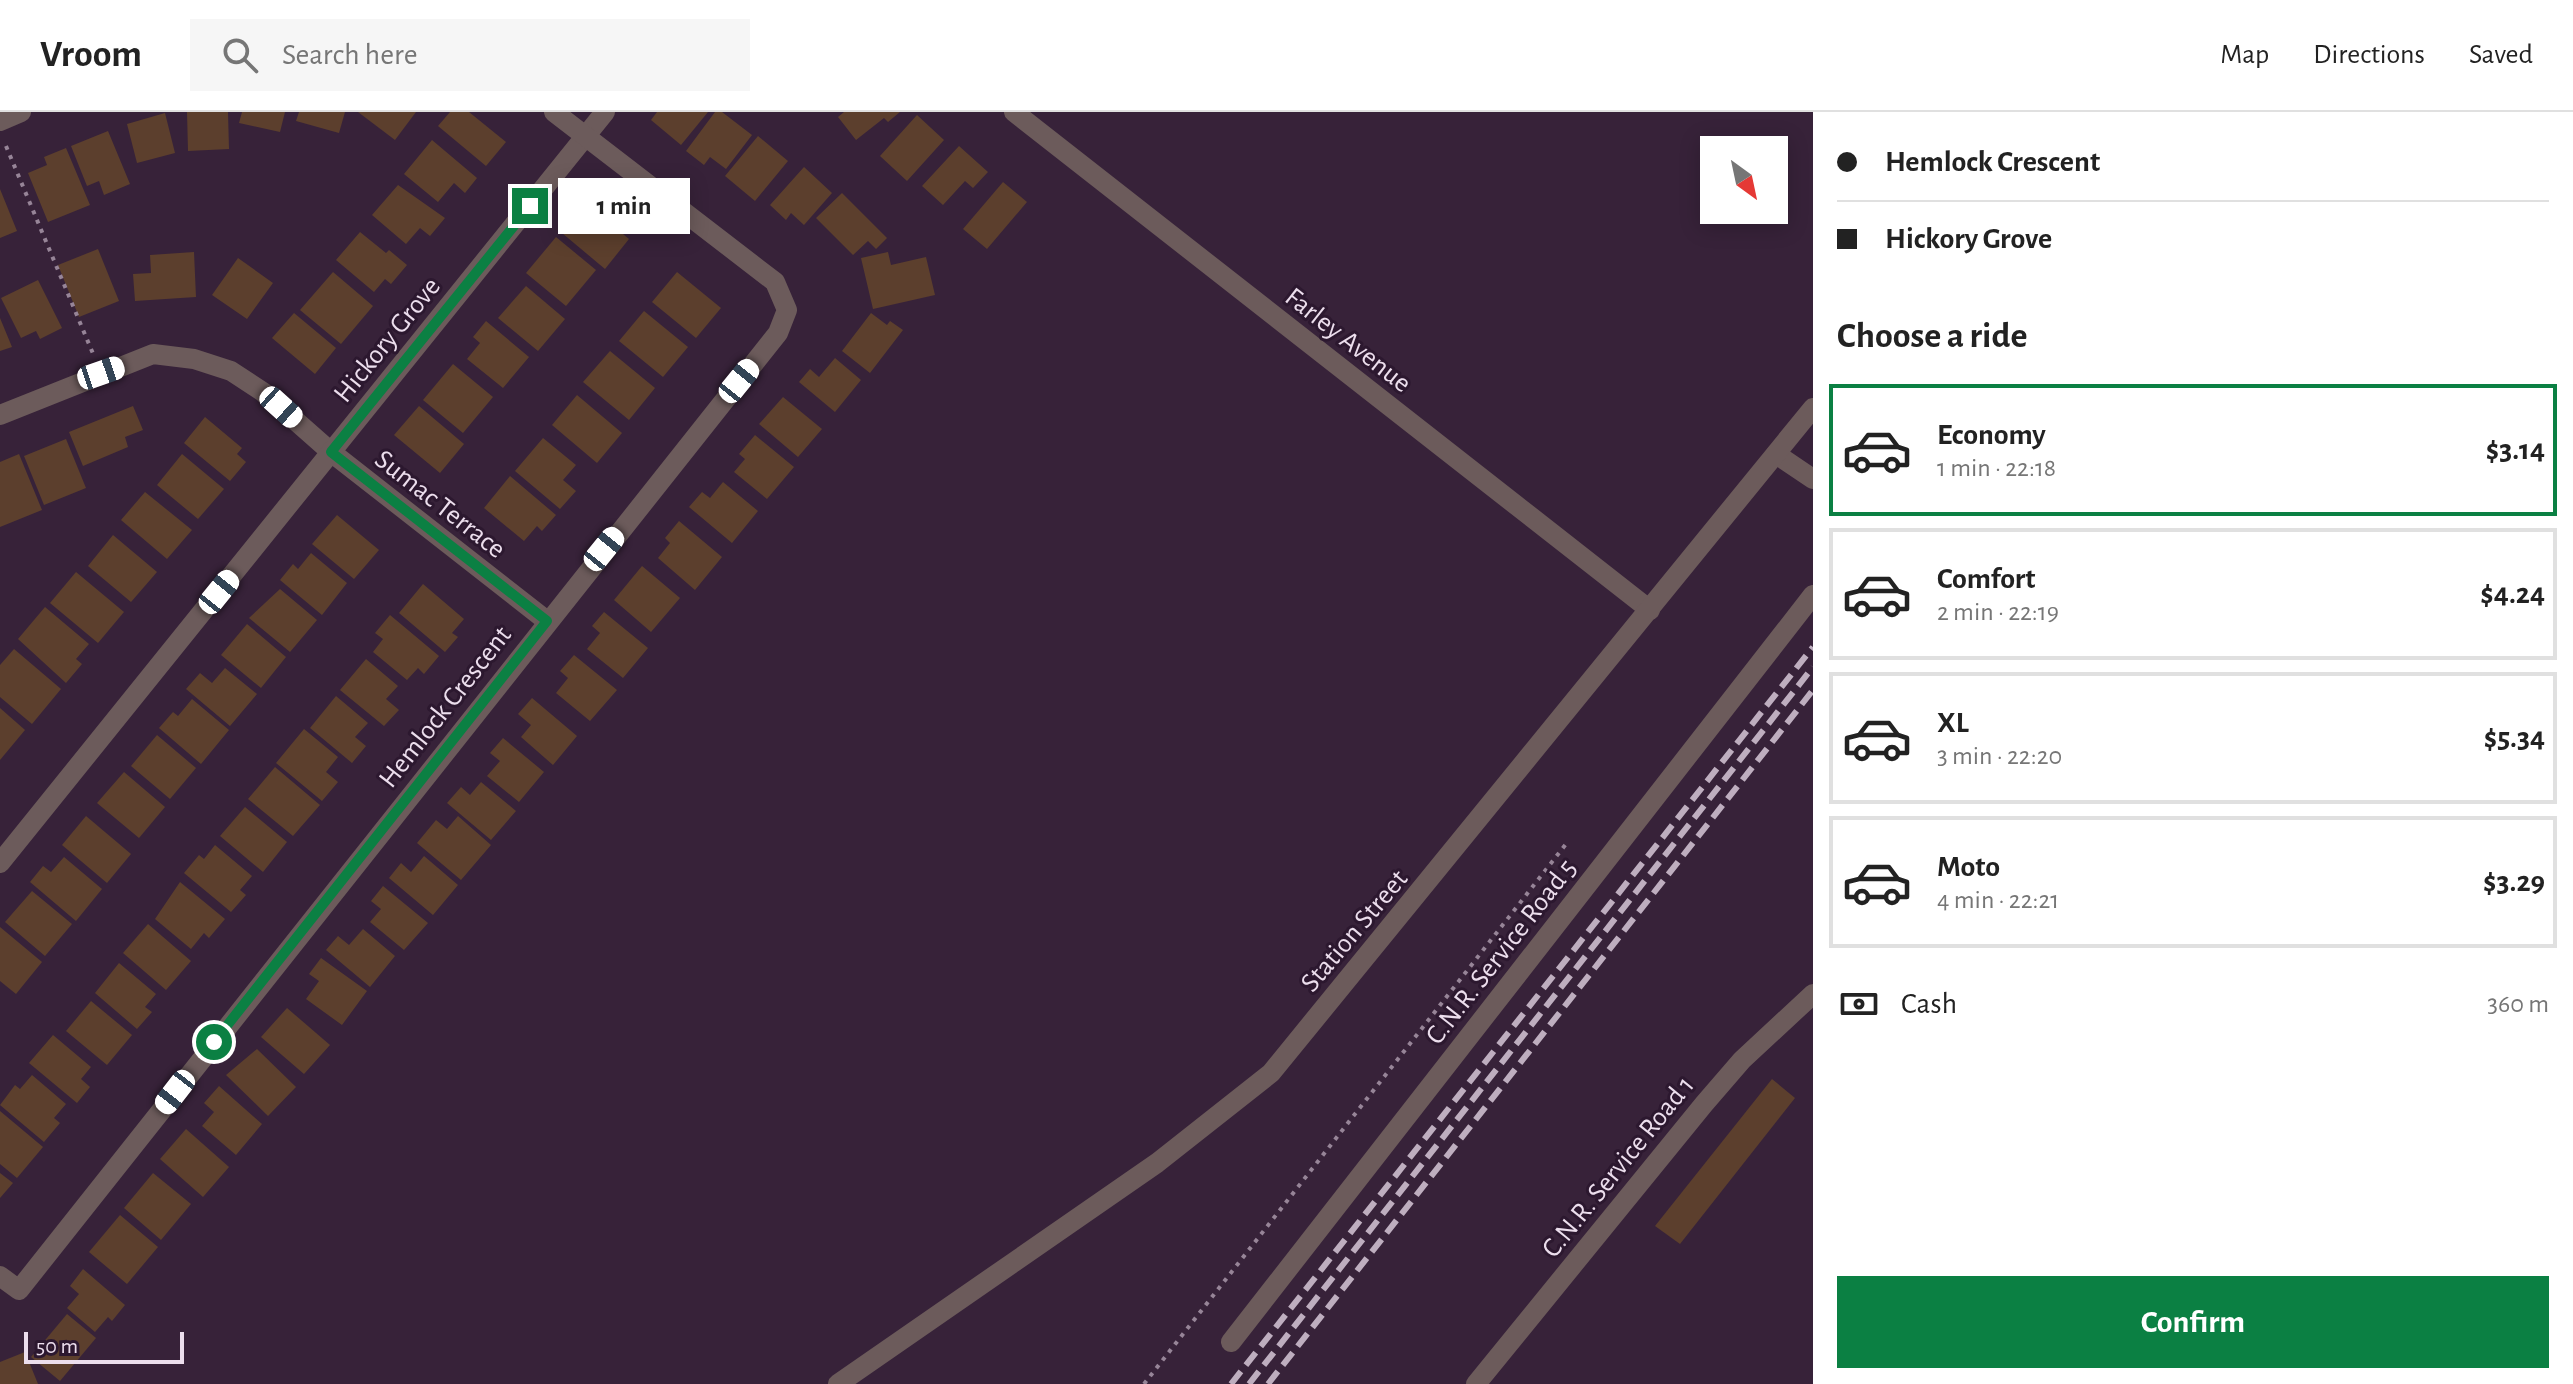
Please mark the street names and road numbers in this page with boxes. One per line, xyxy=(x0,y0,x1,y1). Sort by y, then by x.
street label: Hickory Grove xyxy=(329,273,446,408)
street label: Farley Avenue xyxy=(1280,283,1416,398)
street label: Sumac Terrace xyxy=(369,445,510,564)
street label: Hemlock Crescent xyxy=(374,621,517,793)
street label: C.N.R. Service Road 5 xyxy=(1421,855,1582,1050)
street label: Station Street xyxy=(1296,865,1413,997)
street label: C.N.R. Service Road 1 xyxy=(1537,1071,1700,1263)

